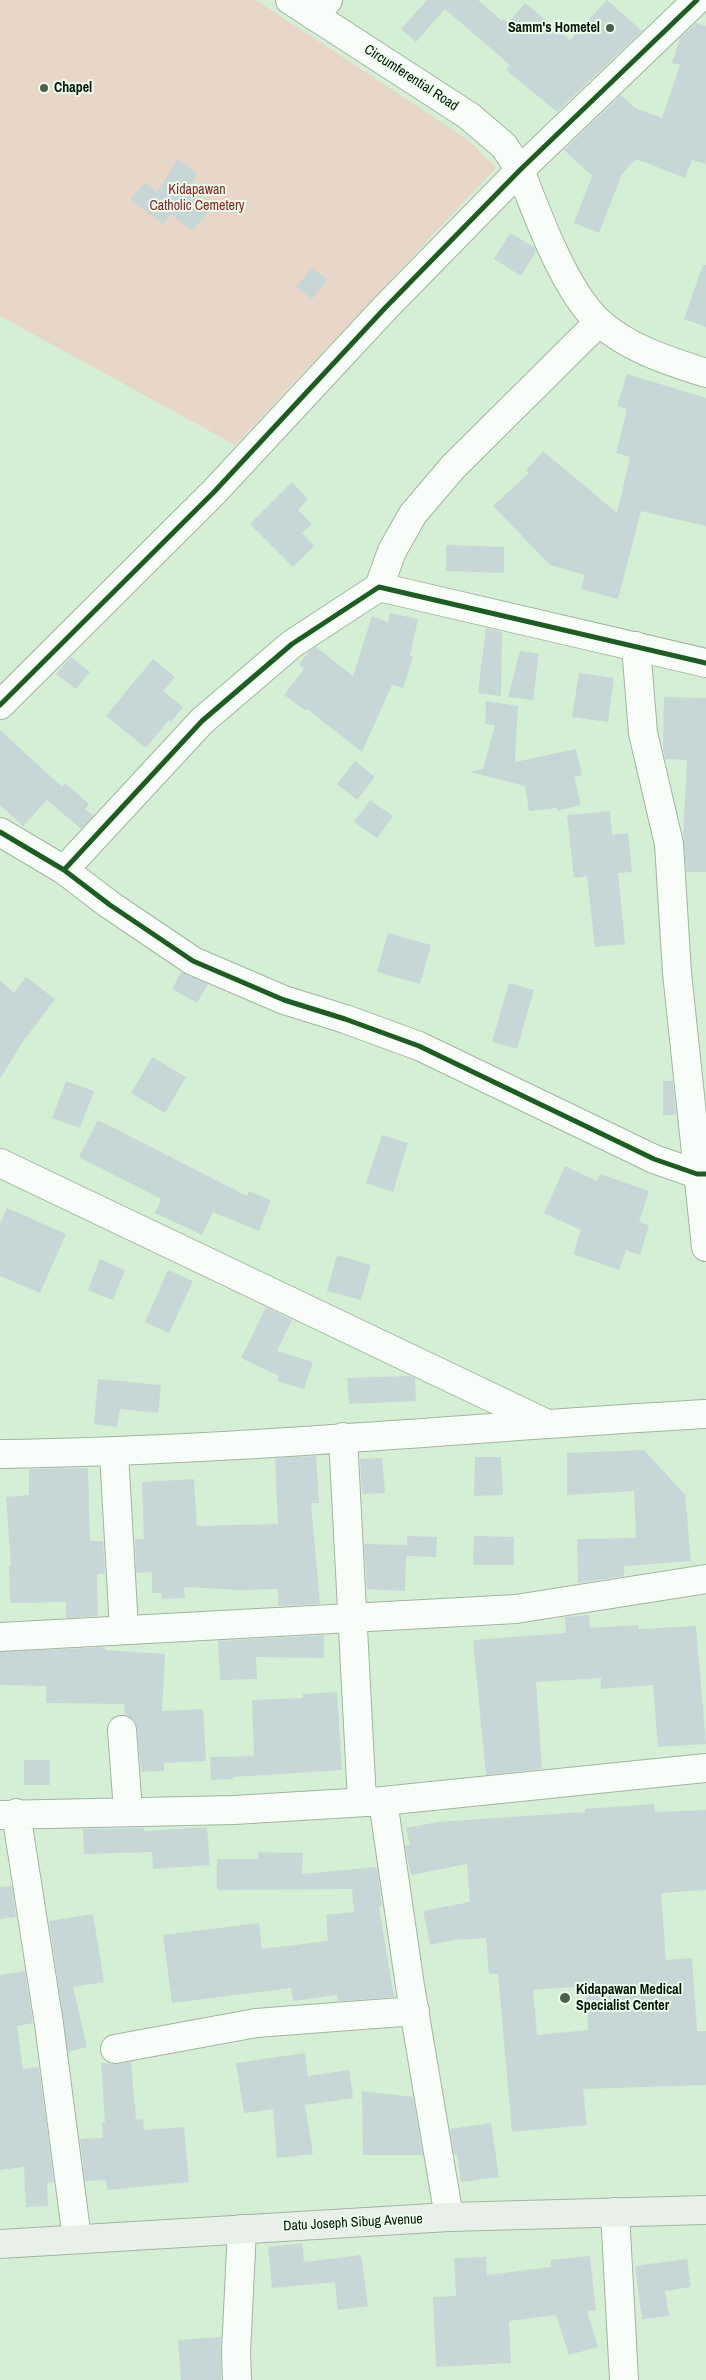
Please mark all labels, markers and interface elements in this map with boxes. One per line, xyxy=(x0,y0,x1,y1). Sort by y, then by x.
place label: Samm's Hometel xyxy=(508,20,600,36)
marker: Samm's Hometel xyxy=(604,22,616,34)
street label: Circumferential Road xyxy=(361,41,461,115)
place label: Chapel xyxy=(54,80,92,96)
marker: Chapel xyxy=(38,82,50,94)
park label: Kidapawan Catholic Cemetery xyxy=(149,182,245,214)
place label: Kidapawan Medical Specialist Center xyxy=(576,1982,682,2014)
marker: Kidapawan Medical Specialist Center xyxy=(558,1991,572,2005)
street label: Datu Joseph Sibug Avenue xyxy=(283,2211,423,2235)

